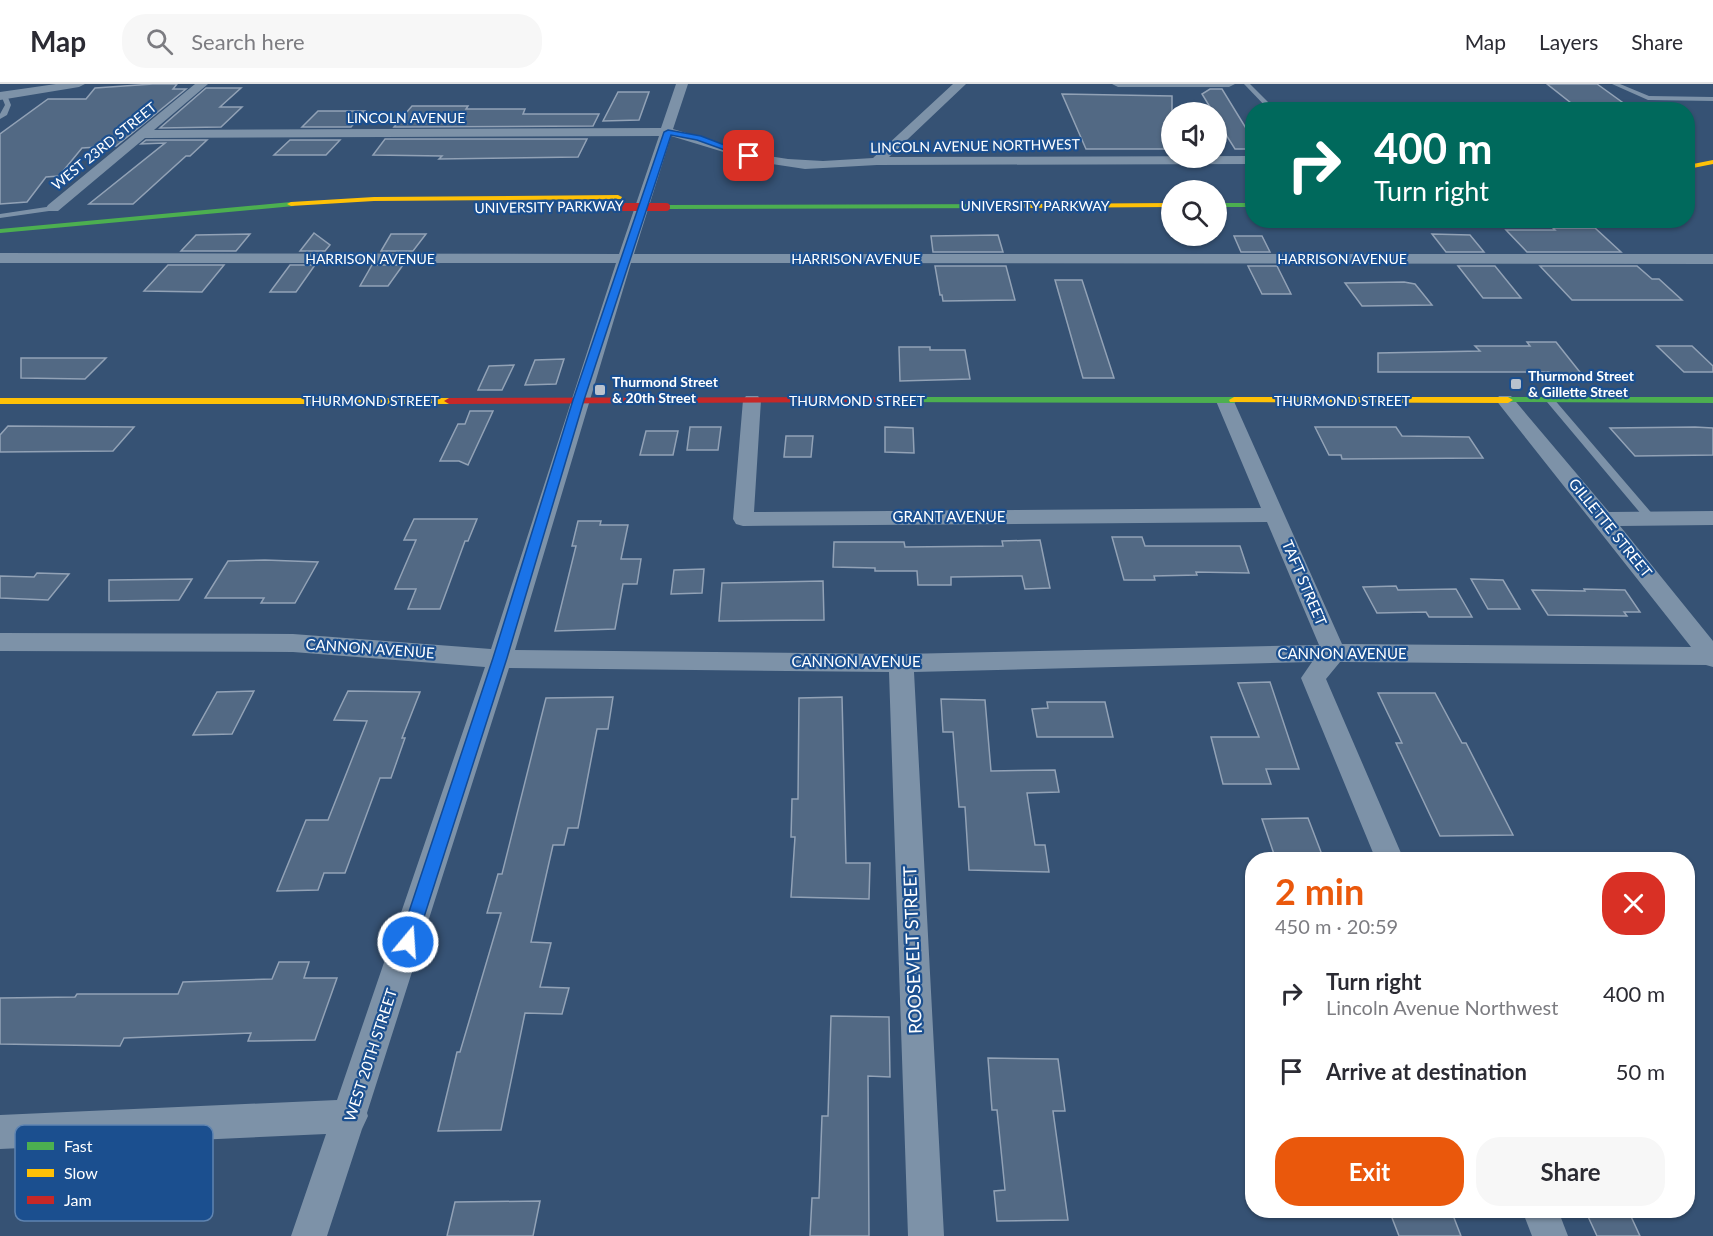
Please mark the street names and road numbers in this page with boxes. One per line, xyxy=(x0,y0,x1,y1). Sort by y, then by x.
street label: WEST 23RD STREET xyxy=(48,98,160,193)
street label: LINCOLN AVENUE xyxy=(347,109,465,126)
street label: LINCOLN AVENUE NORTHWEST xyxy=(870,135,1081,156)
street label: UNIVERSITY PARKWAY xyxy=(474,197,624,216)
street label: UNIVERSITY PARKWAY xyxy=(960,197,1110,214)
street label: HARRISON AVENUE xyxy=(305,250,435,267)
street label: HARRISON AVENUE xyxy=(791,250,921,267)
street label: HARRISON AVENUE xyxy=(1277,250,1407,267)
street label: THURMOND STREET xyxy=(303,392,440,409)
street label: THURMOND STREET xyxy=(789,392,926,409)
street label: THURMOND STREET xyxy=(1274,392,1411,409)
street label: GILLETTE STREET xyxy=(1565,474,1656,581)
street label: GRANT AVENUE xyxy=(892,507,1006,525)
street label: TAFT STREET xyxy=(1279,537,1331,628)
street label: CANNON AVENUE xyxy=(305,635,435,661)
street label: CANNON AVENUE xyxy=(1277,644,1407,662)
street label: CANNON AVENUE xyxy=(791,652,921,670)
street label: ROOSEVELT STREET xyxy=(898,865,926,1034)
street label: WEST 20TH STREET xyxy=(340,986,400,1123)

